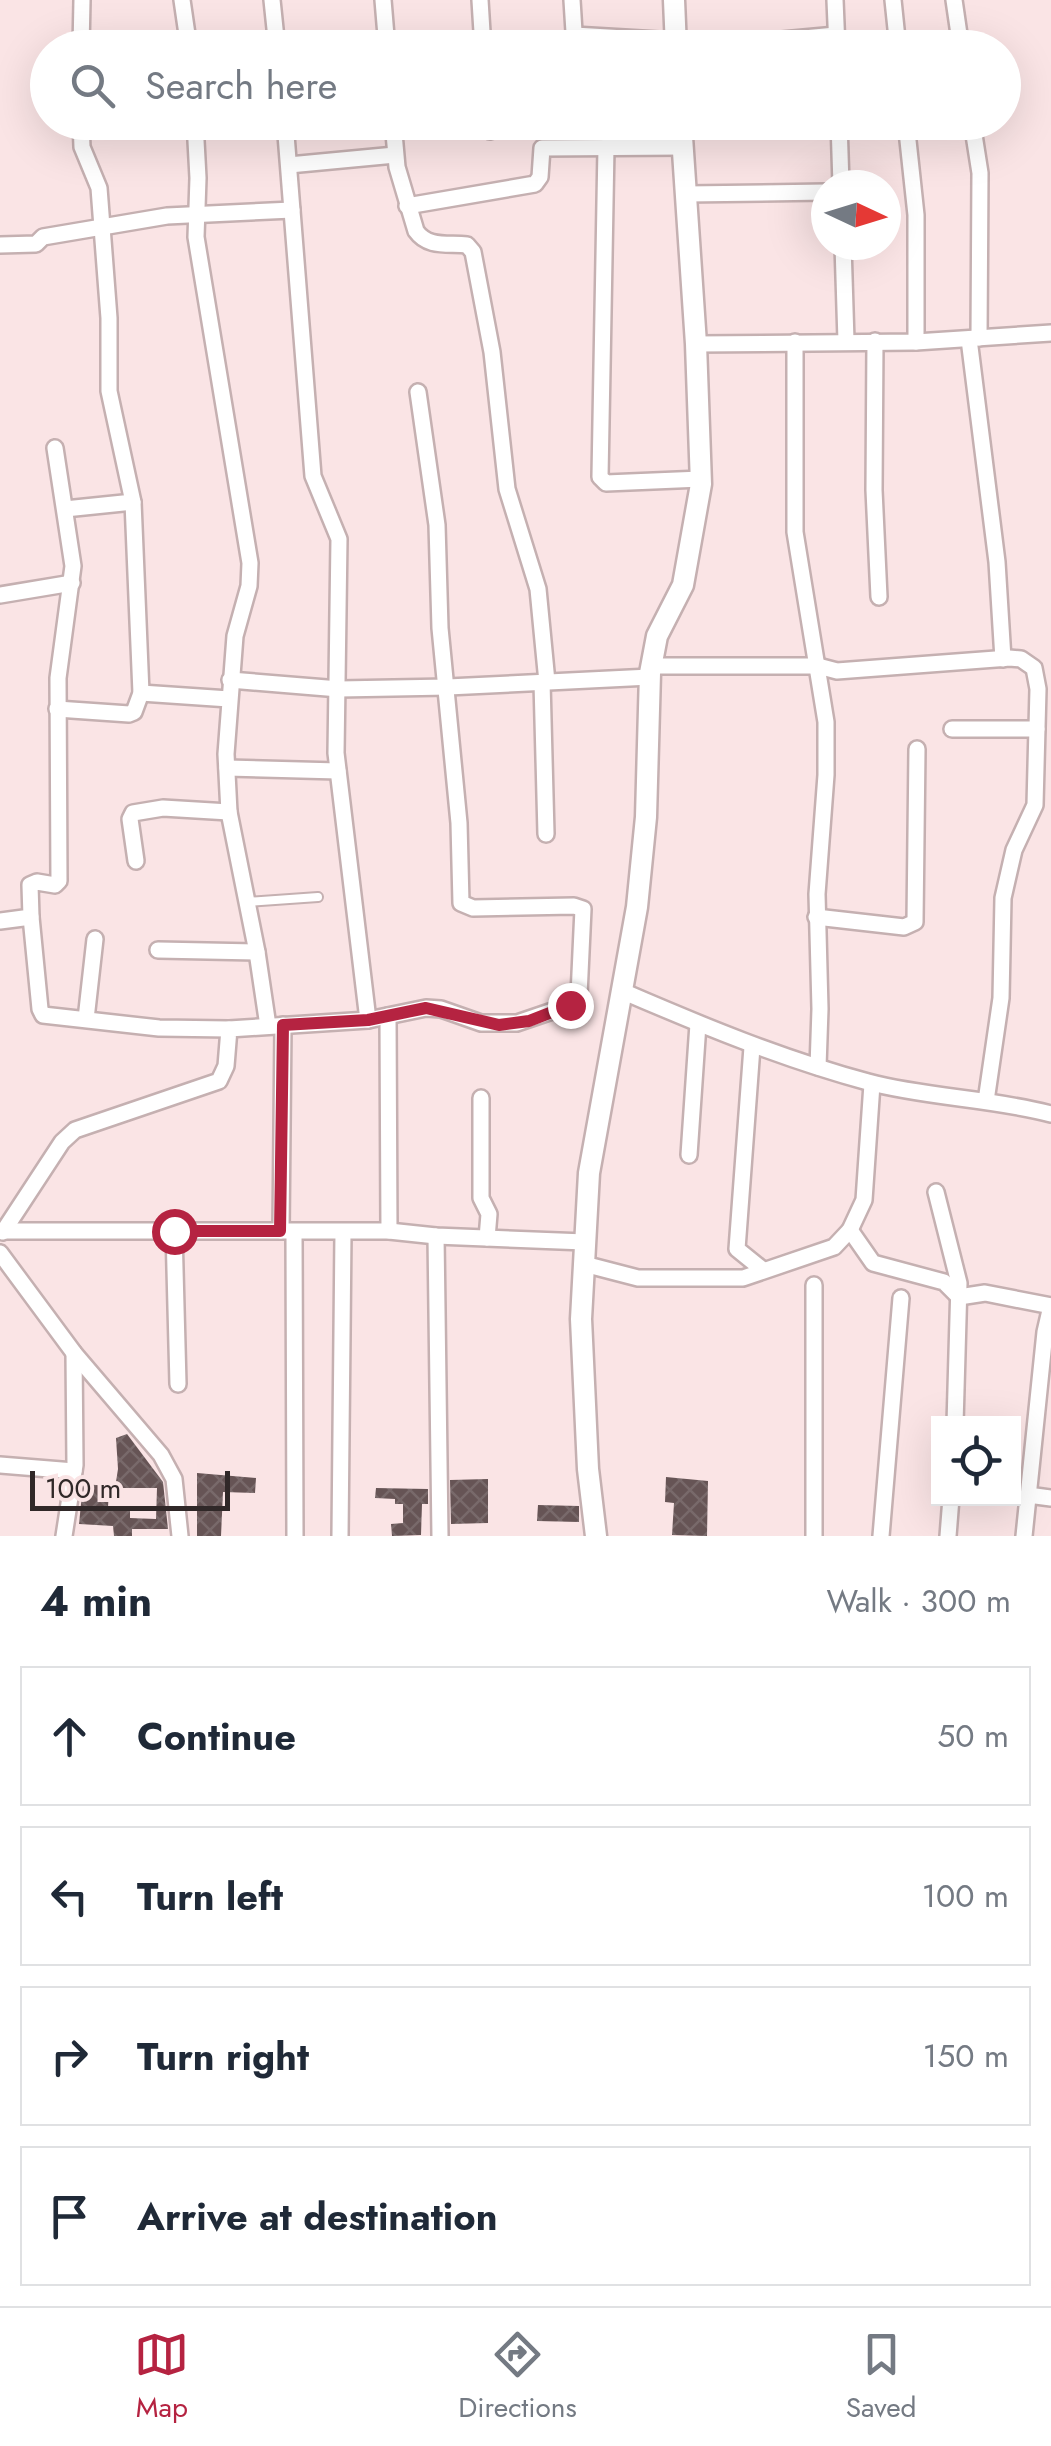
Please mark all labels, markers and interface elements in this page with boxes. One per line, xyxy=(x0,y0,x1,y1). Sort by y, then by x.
search box xyxy=(30,30,1021,140)
icon: search xyxy=(65,58,120,113)
text: Search here xyxy=(145,58,337,113)
north arrow xyxy=(811,170,901,260)
route end xyxy=(548,983,594,1029)
route start xyxy=(152,1209,198,1255)
map controls xyxy=(931,1416,1021,1506)
button: locate xyxy=(931,1416,1021,1506)
scale bar xyxy=(30,1466,230,1510)
text: 100 m xyxy=(45,1468,121,1509)
text: 4 min xyxy=(40,1571,152,1632)
text: Walk · 300 m xyxy=(826,1578,1011,1624)
icon: ahead xyxy=(42,1709,97,1764)
text: Continue xyxy=(137,1709,296,1764)
text: 50 m xyxy=(937,1713,1009,1759)
icon: left xyxy=(42,1869,97,1924)
text: Turn left xyxy=(137,1869,283,1924)
text: 100 m xyxy=(922,1873,1009,1919)
icon: right xyxy=(42,2029,97,2084)
text: Turn right xyxy=(137,2029,309,2084)
text: 150 m xyxy=(923,2033,1009,2079)
icon: arrive xyxy=(42,2189,97,2244)
text: Arrive at destination xyxy=(137,2189,498,2244)
tab: Map xyxy=(134,2327,189,2428)
tab: Directions xyxy=(458,2327,577,2428)
tab: Saved xyxy=(846,2327,917,2428)

